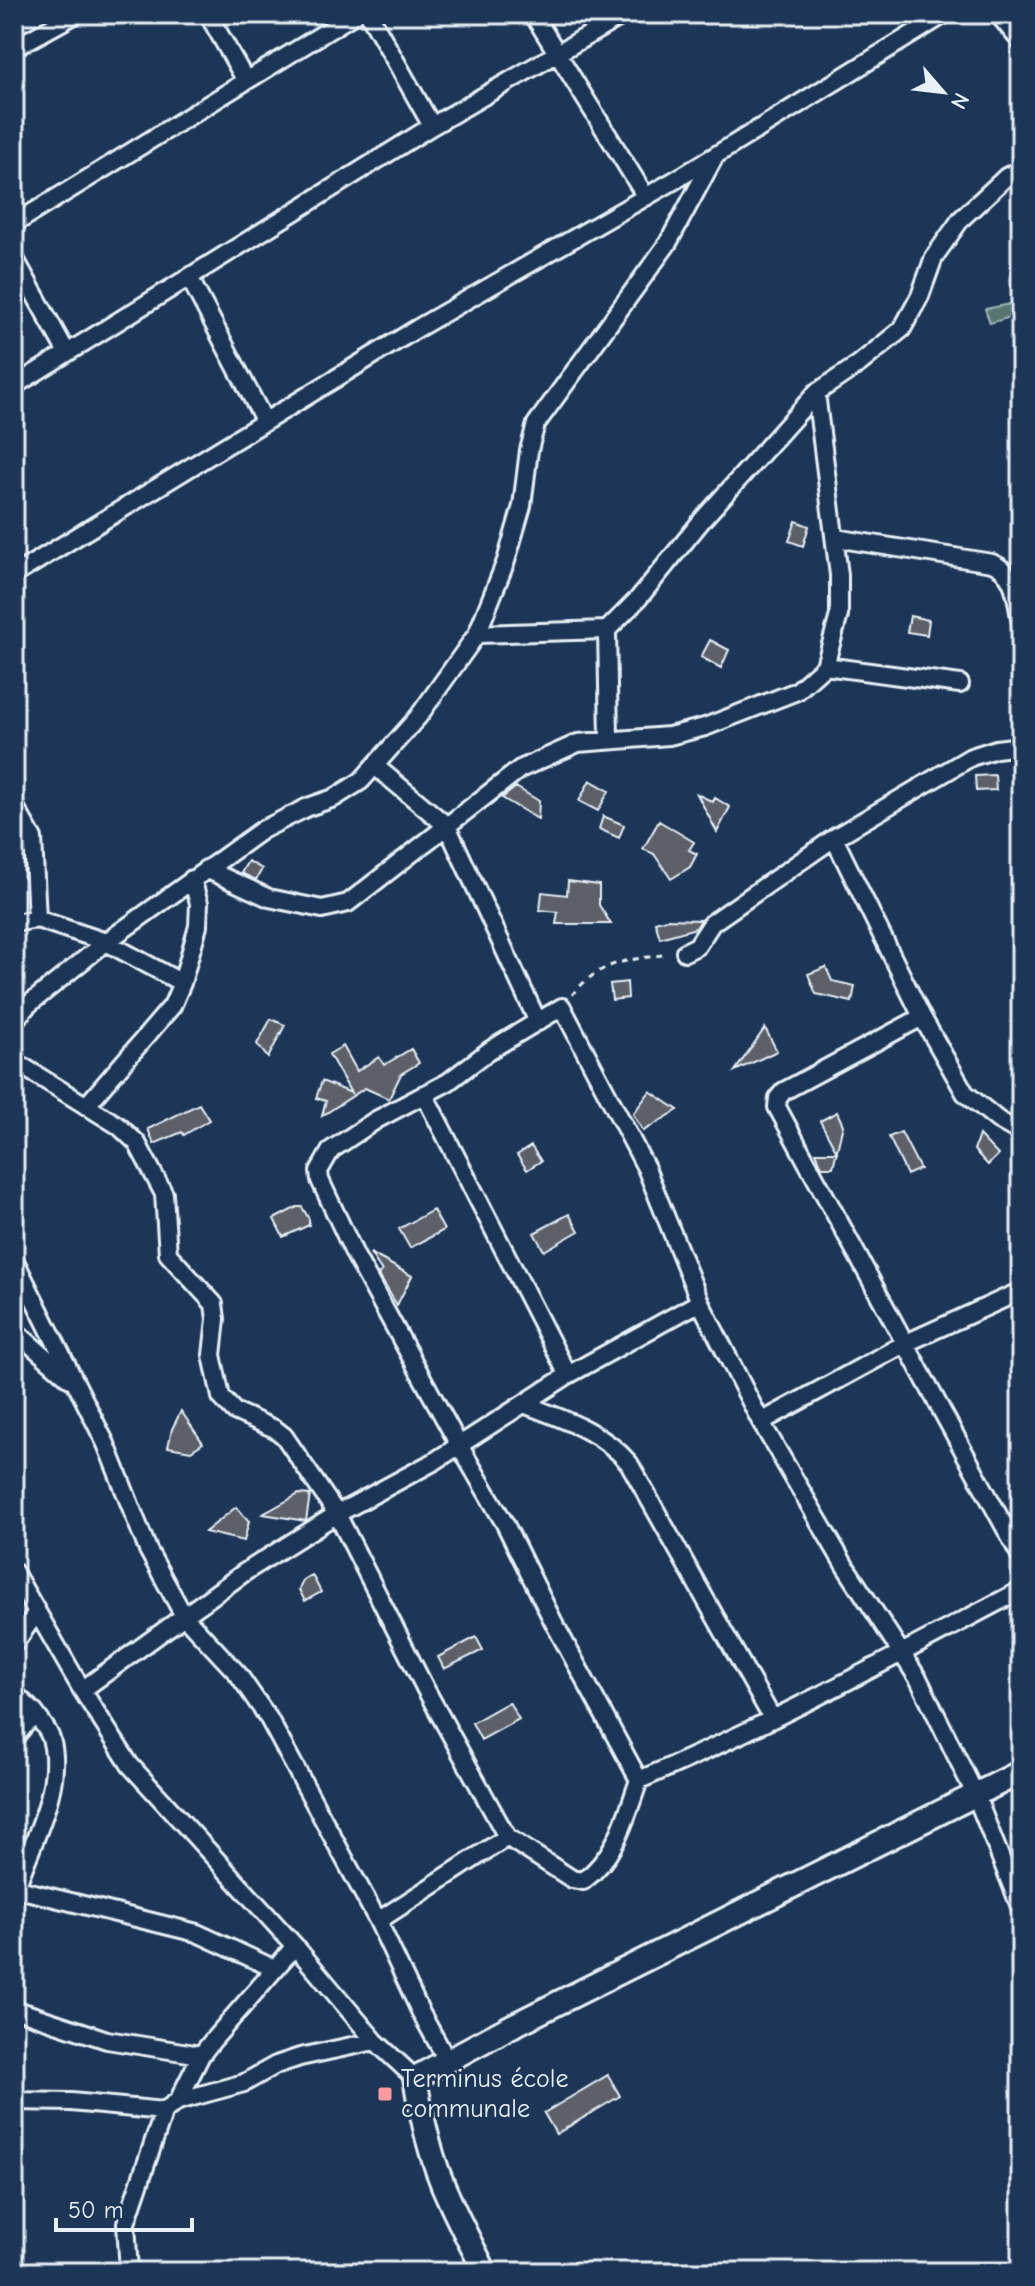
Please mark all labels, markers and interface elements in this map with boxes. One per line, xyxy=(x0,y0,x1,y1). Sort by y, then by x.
north arrow xyxy=(903,52,983,132)
text: N xyxy=(945,88,975,113)
place label: Terminus école communale xyxy=(401,2064,568,2124)
marker: Terminus école communale xyxy=(376,2085,394,2103)
scale bar xyxy=(56,2182,192,2232)
text: 50 m xyxy=(68,2196,124,2224)

